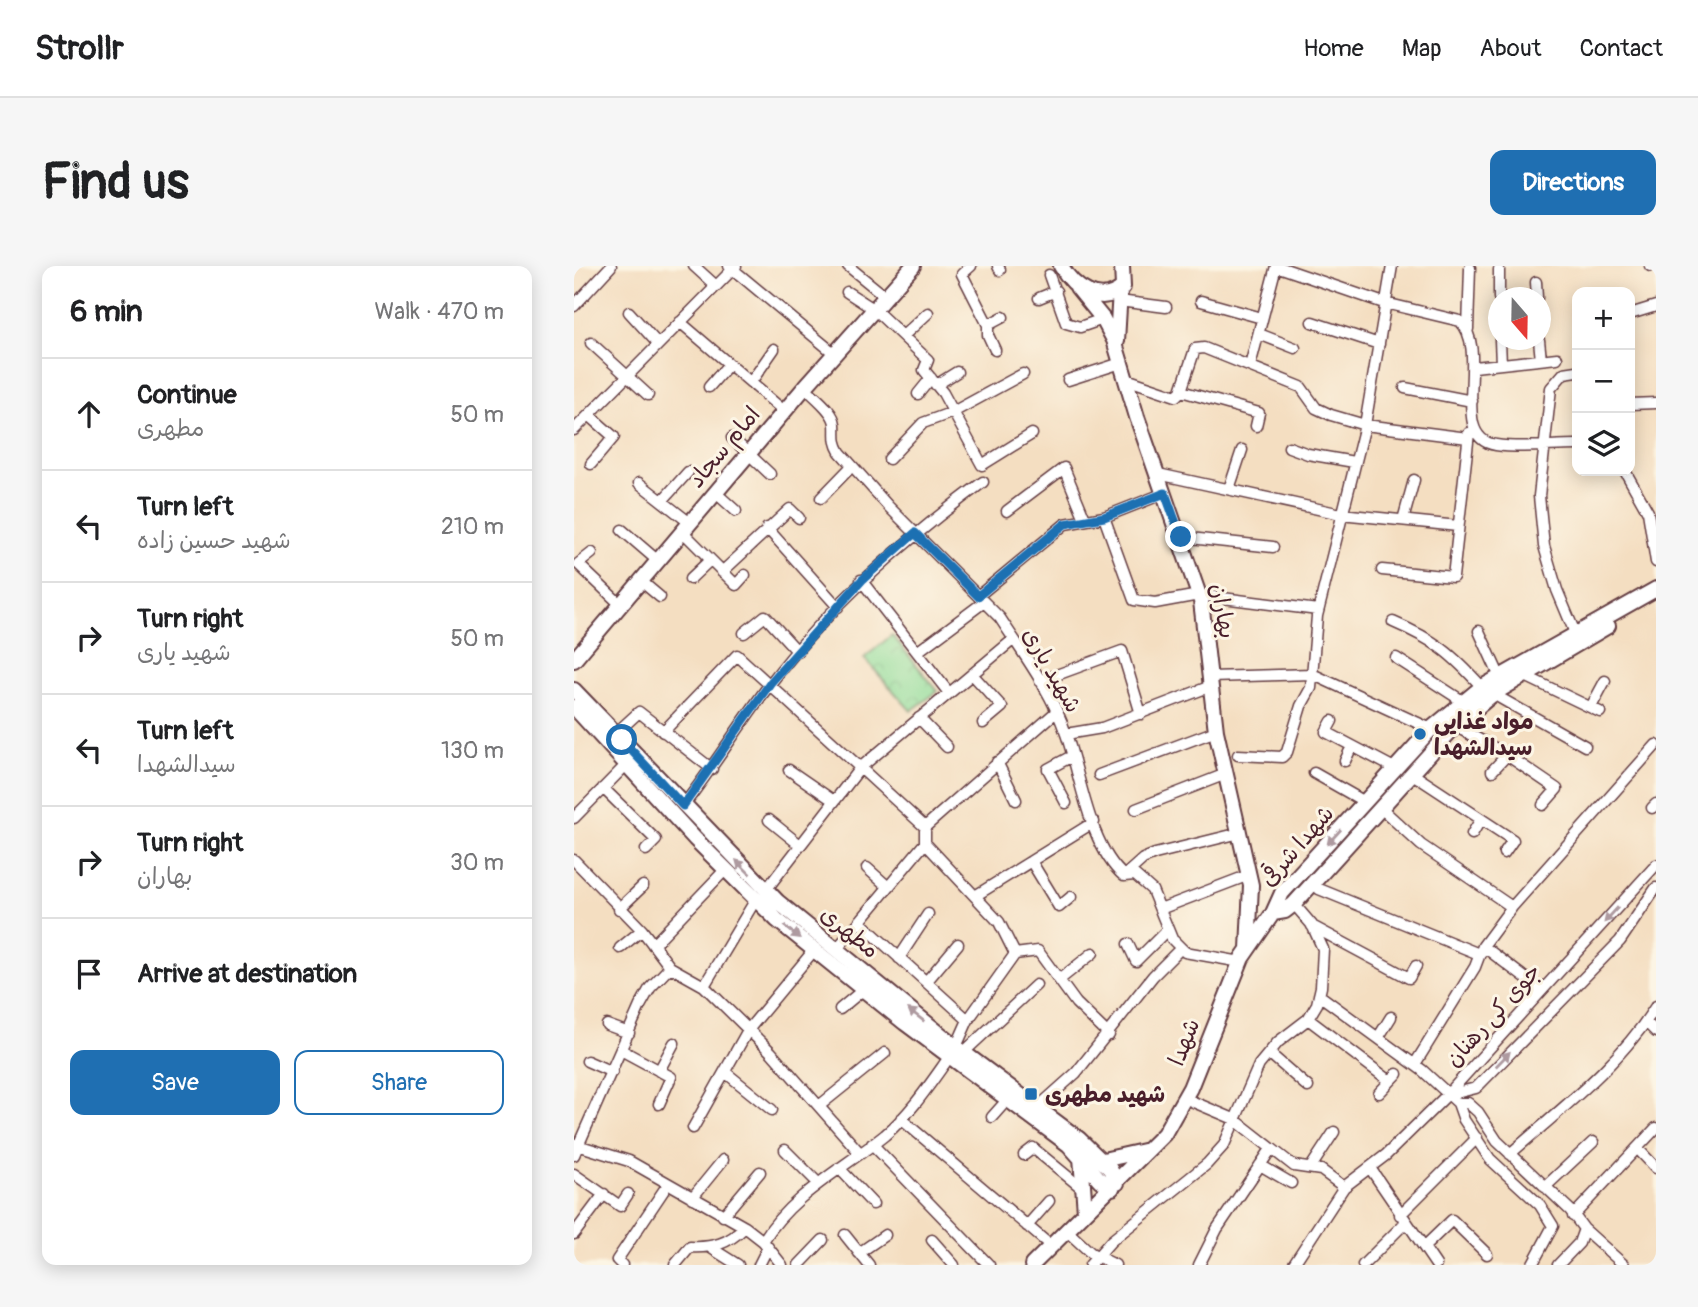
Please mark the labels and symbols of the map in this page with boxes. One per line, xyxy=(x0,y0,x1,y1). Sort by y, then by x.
north arrow xyxy=(1488,287,1551,350)
street label: امام سجاد xyxy=(682,400,769,496)
route end xyxy=(1165,521,1196,552)
street label: بهاران xyxy=(1204,581,1242,641)
street label: شهید یاری xyxy=(1016,622,1088,718)
place label: مواد غذایی سیدالشهدا xyxy=(1434,707,1534,762)
route start xyxy=(606,724,637,755)
marker: مواد غذایی سیدالشهدا xyxy=(1412,726,1428,742)
street label: شهدا شرقی xyxy=(1254,799,1340,893)
one-way arrow xyxy=(1326,828,1342,846)
one-way arrow xyxy=(735,859,752,876)
street label: مطهری xyxy=(815,899,885,965)
one-way arrow xyxy=(1603,907,1619,924)
one-way arrow xyxy=(783,924,801,938)
street label: جوی کی رهنان xyxy=(1439,957,1547,1073)
one-way arrow xyxy=(908,1007,926,1022)
street label: شهدا xyxy=(1161,1014,1207,1070)
one-way arrow xyxy=(1494,1051,1511,1068)
place label: شهید مطهری xyxy=(1045,1080,1165,1109)
marker: شهید مطهری xyxy=(1023,1086,1039,1102)

